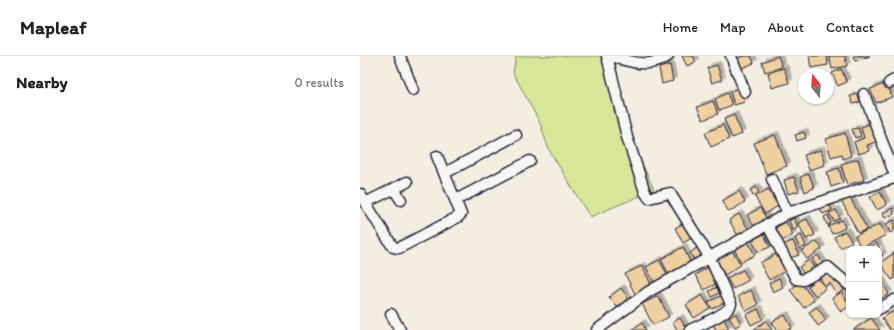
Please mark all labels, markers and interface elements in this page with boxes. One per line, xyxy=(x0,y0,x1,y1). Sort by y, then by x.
text: Mapleaf xyxy=(20,16,86,39)
text: Home xyxy=(663,19,698,36)
text: Map xyxy=(720,19,746,36)
text: About xyxy=(768,19,804,36)
text: Contact xyxy=(826,19,874,36)
north arrow xyxy=(798,68,834,104)
text: Nearby xyxy=(16,72,68,92)
text: 0 results xyxy=(294,75,344,90)
map controls xyxy=(846,246,882,318)
button: + xyxy=(846,246,882,282)
button: − xyxy=(846,282,882,318)

